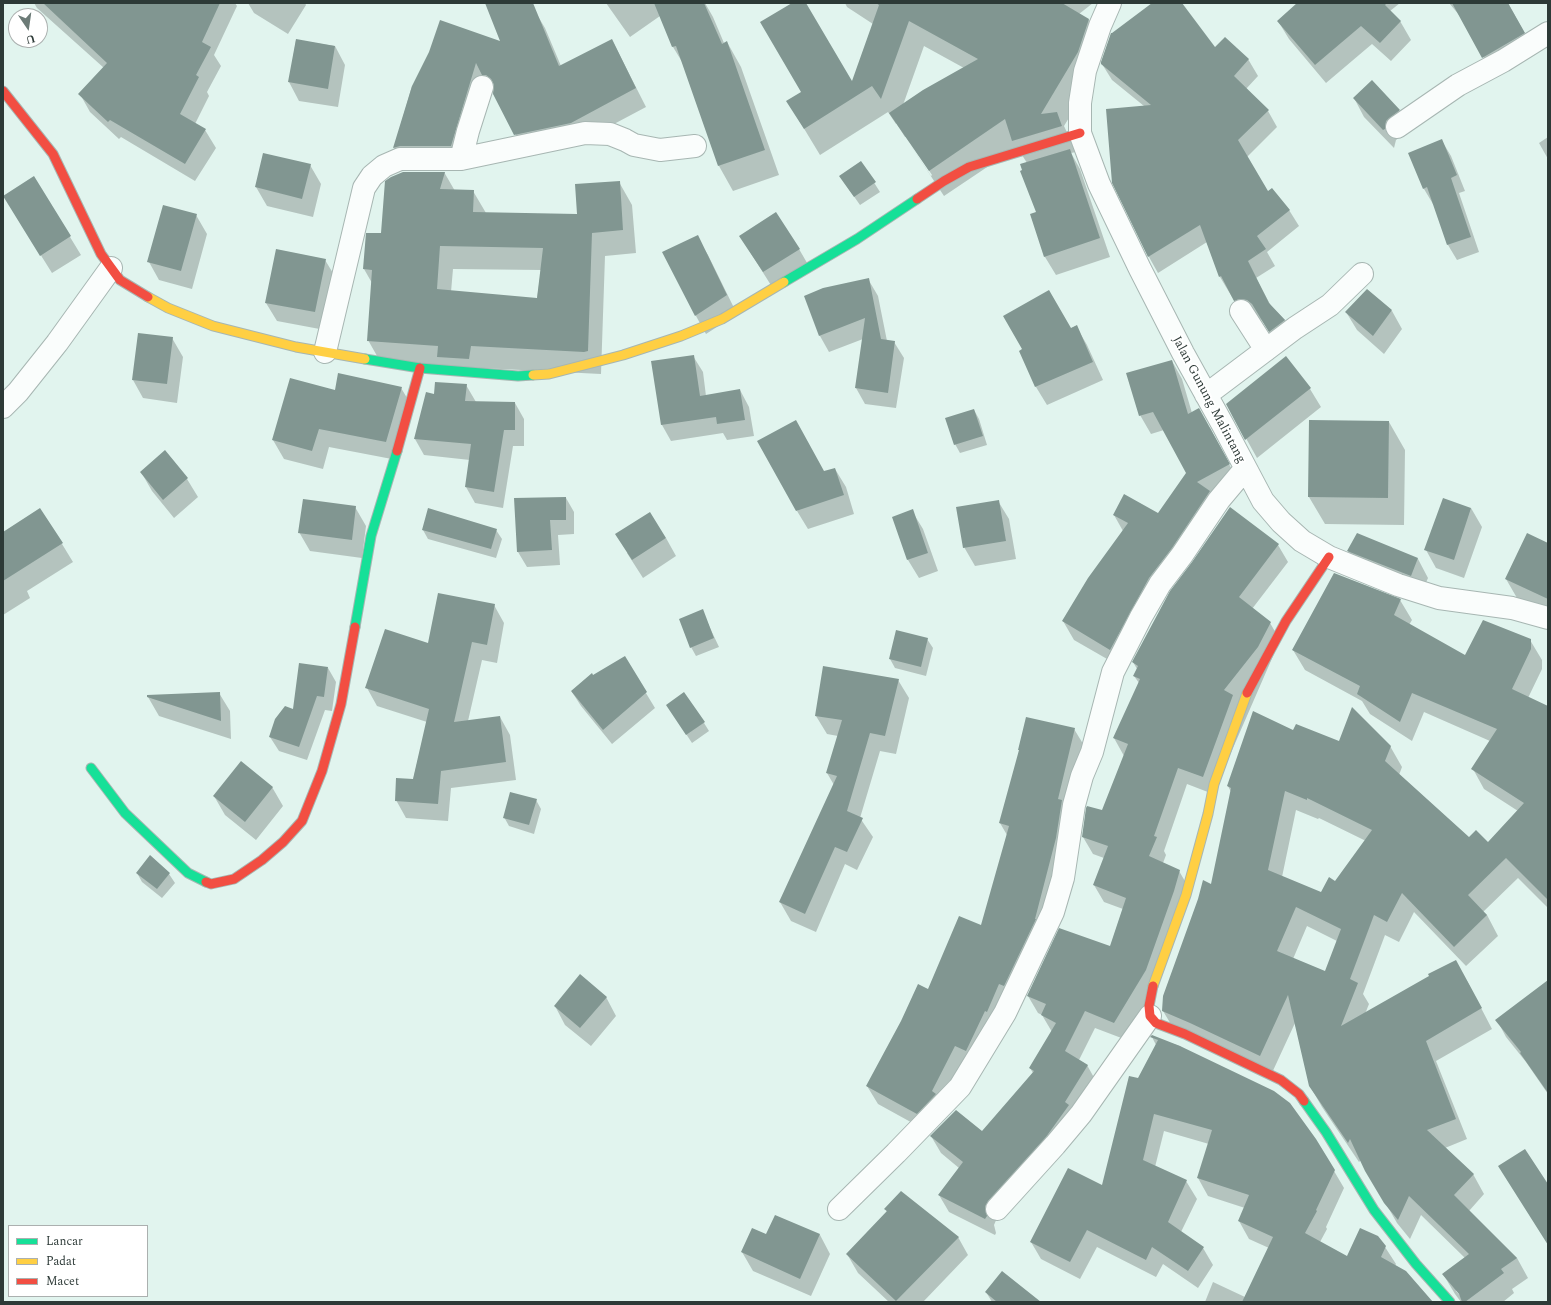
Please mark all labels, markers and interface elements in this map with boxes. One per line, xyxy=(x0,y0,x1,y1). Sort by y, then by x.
north arrow xyxy=(8,8,48,48)
text: U xyxy=(24,30,37,49)
street label: Jalan Gunung Malintang xyxy=(1168,334,1248,466)
legend xyxy=(8,1225,148,1297)
text: Lancar xyxy=(46,1232,83,1251)
text: Padat xyxy=(46,1252,76,1271)
text: Macet xyxy=(46,1272,79,1291)

